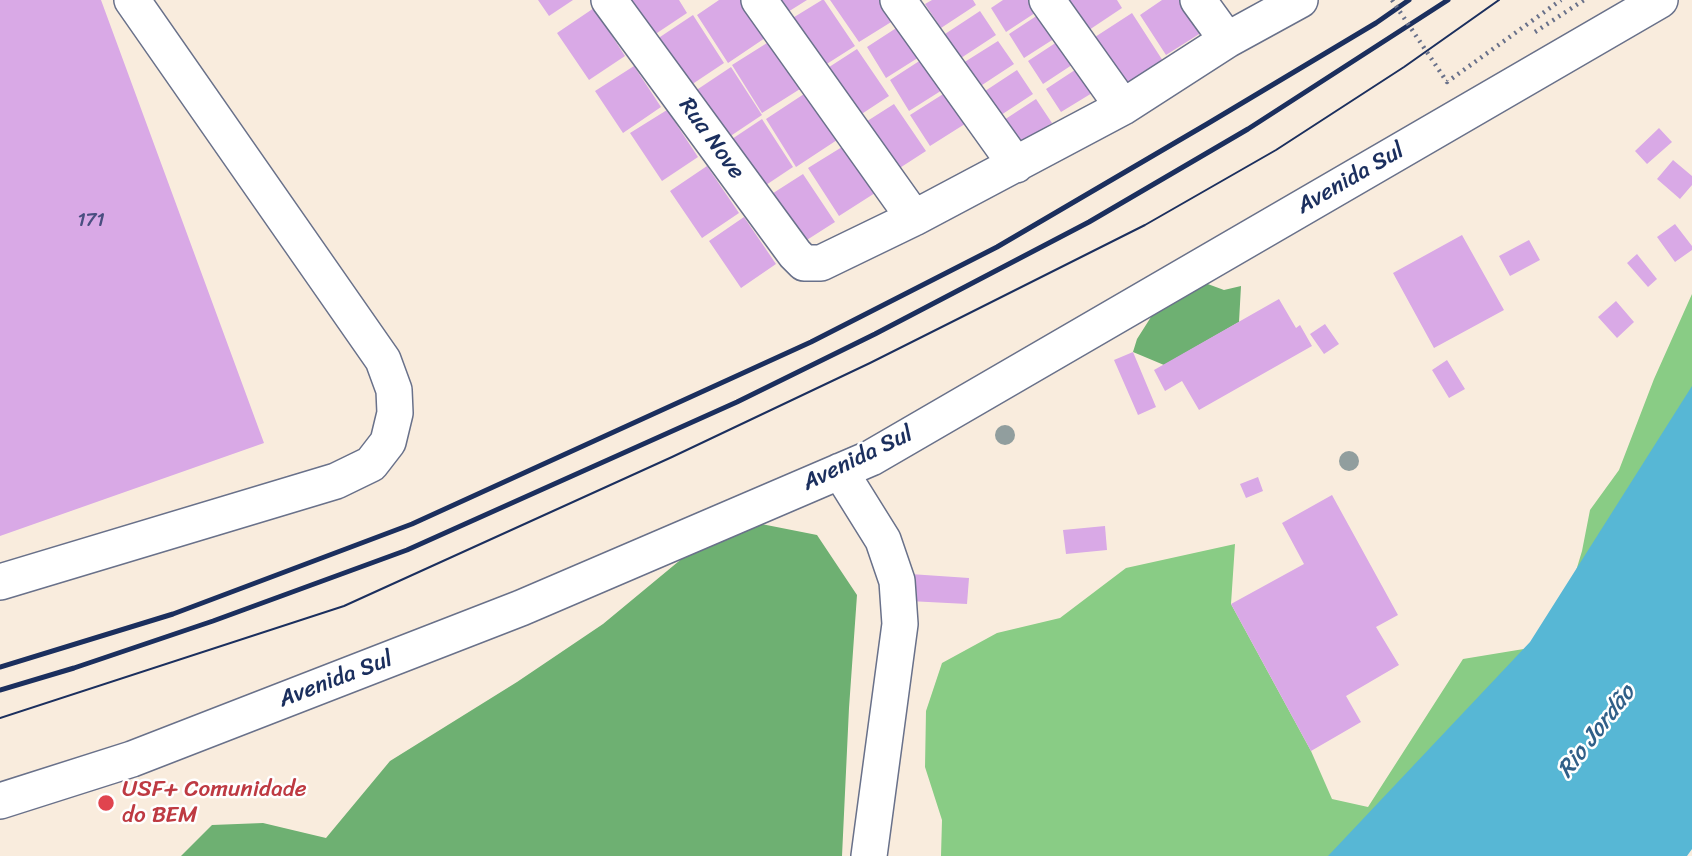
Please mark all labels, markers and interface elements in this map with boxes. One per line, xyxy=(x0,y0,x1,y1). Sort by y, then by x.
street label: Rua Nove xyxy=(672,93,750,185)
street label: Avenida Sul xyxy=(1292,137,1410,221)
house number: 171 xyxy=(77,210,105,232)
street label: Avenida Sul xyxy=(798,420,918,498)
street label: Avenida Sul xyxy=(275,646,397,714)
water label: Rio Jordão xyxy=(1552,680,1642,784)
place label: USF+ Comunidade do BEM xyxy=(122,776,307,830)
marker: USF+ Comunidade do BEM xyxy=(96,793,116,813)

